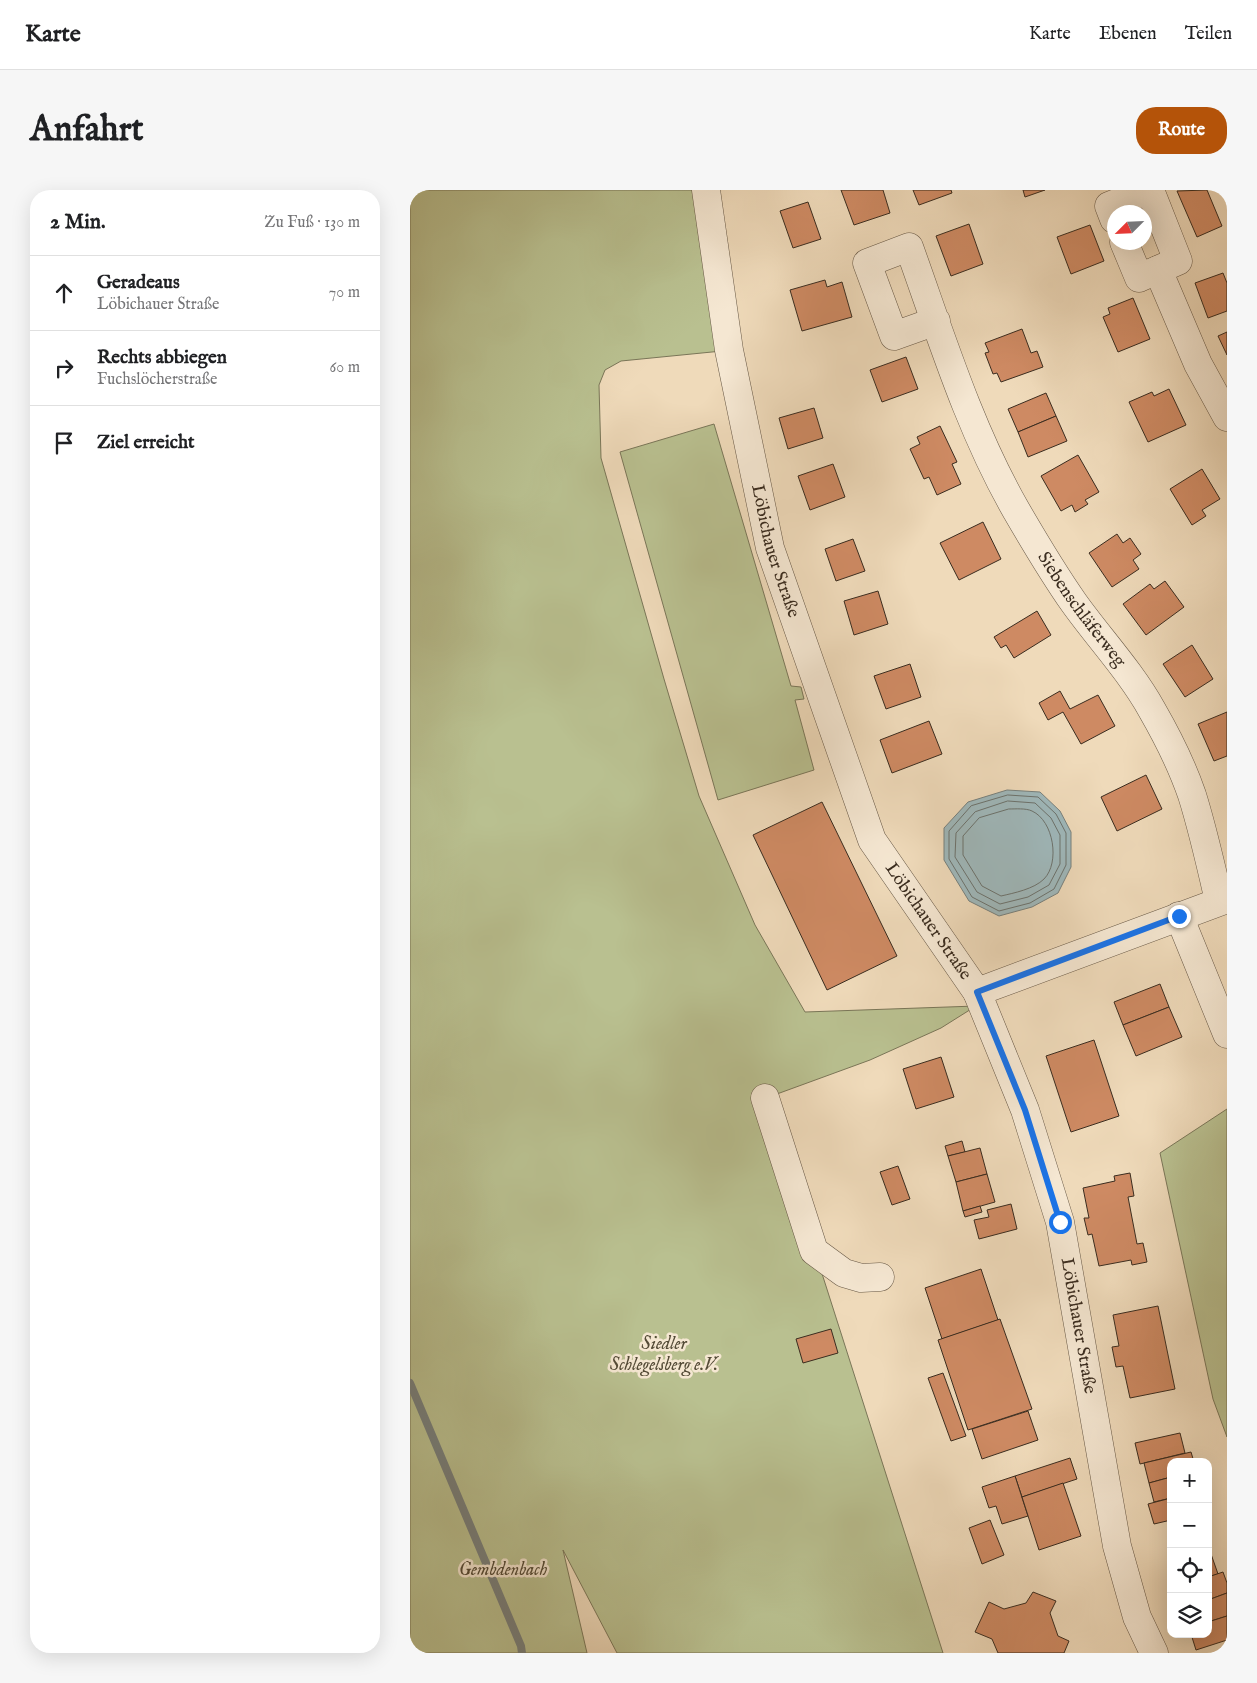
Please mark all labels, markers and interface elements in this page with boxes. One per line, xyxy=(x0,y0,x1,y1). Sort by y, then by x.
text: Karte xyxy=(25,19,81,50)
text: Karte xyxy=(1029,23,1071,46)
text: Ebenen xyxy=(1099,23,1157,46)
text: Teilen xyxy=(1185,23,1232,46)
button: Route xyxy=(1136,107,1227,154)
text: Anfahrt xyxy=(30,108,144,153)
north arrow xyxy=(1107,205,1152,250)
text: 2 Min. xyxy=(50,209,106,236)
text: Zu Fuß · 130 m xyxy=(264,213,360,233)
text: Geradeaus xyxy=(97,271,180,295)
icon: ahead xyxy=(50,279,78,307)
text: 70 m xyxy=(329,283,360,303)
text: Löbichauer Straße xyxy=(97,295,219,315)
text: Rechts abbiegen xyxy=(97,346,227,370)
icon: right xyxy=(50,354,78,382)
text: 60 m xyxy=(330,358,360,378)
text: Fuchslöcherstraße xyxy=(97,370,217,390)
icon: arrive xyxy=(50,429,78,457)
text: Ziel erreicht xyxy=(97,431,195,455)
street label: Löbichauer Straße xyxy=(746,482,805,621)
street label: Siebenschläferweg xyxy=(1032,548,1131,672)
street label: Löbichauer Straße xyxy=(880,858,977,984)
route end xyxy=(1168,905,1191,928)
route start xyxy=(1049,1211,1072,1234)
street label: Löbichauer Straße xyxy=(1055,1256,1102,1396)
park label: Siedler Schlegelsberg e.V. xyxy=(610,1333,719,1377)
map controls xyxy=(1167,1458,1212,1638)
button: + xyxy=(1167,1458,1212,1503)
button: − xyxy=(1167,1503,1212,1548)
button: locate xyxy=(1167,1548,1212,1593)
park label: Gembdenbach xyxy=(459,1559,548,1582)
button: layers xyxy=(1167,1593,1212,1638)

